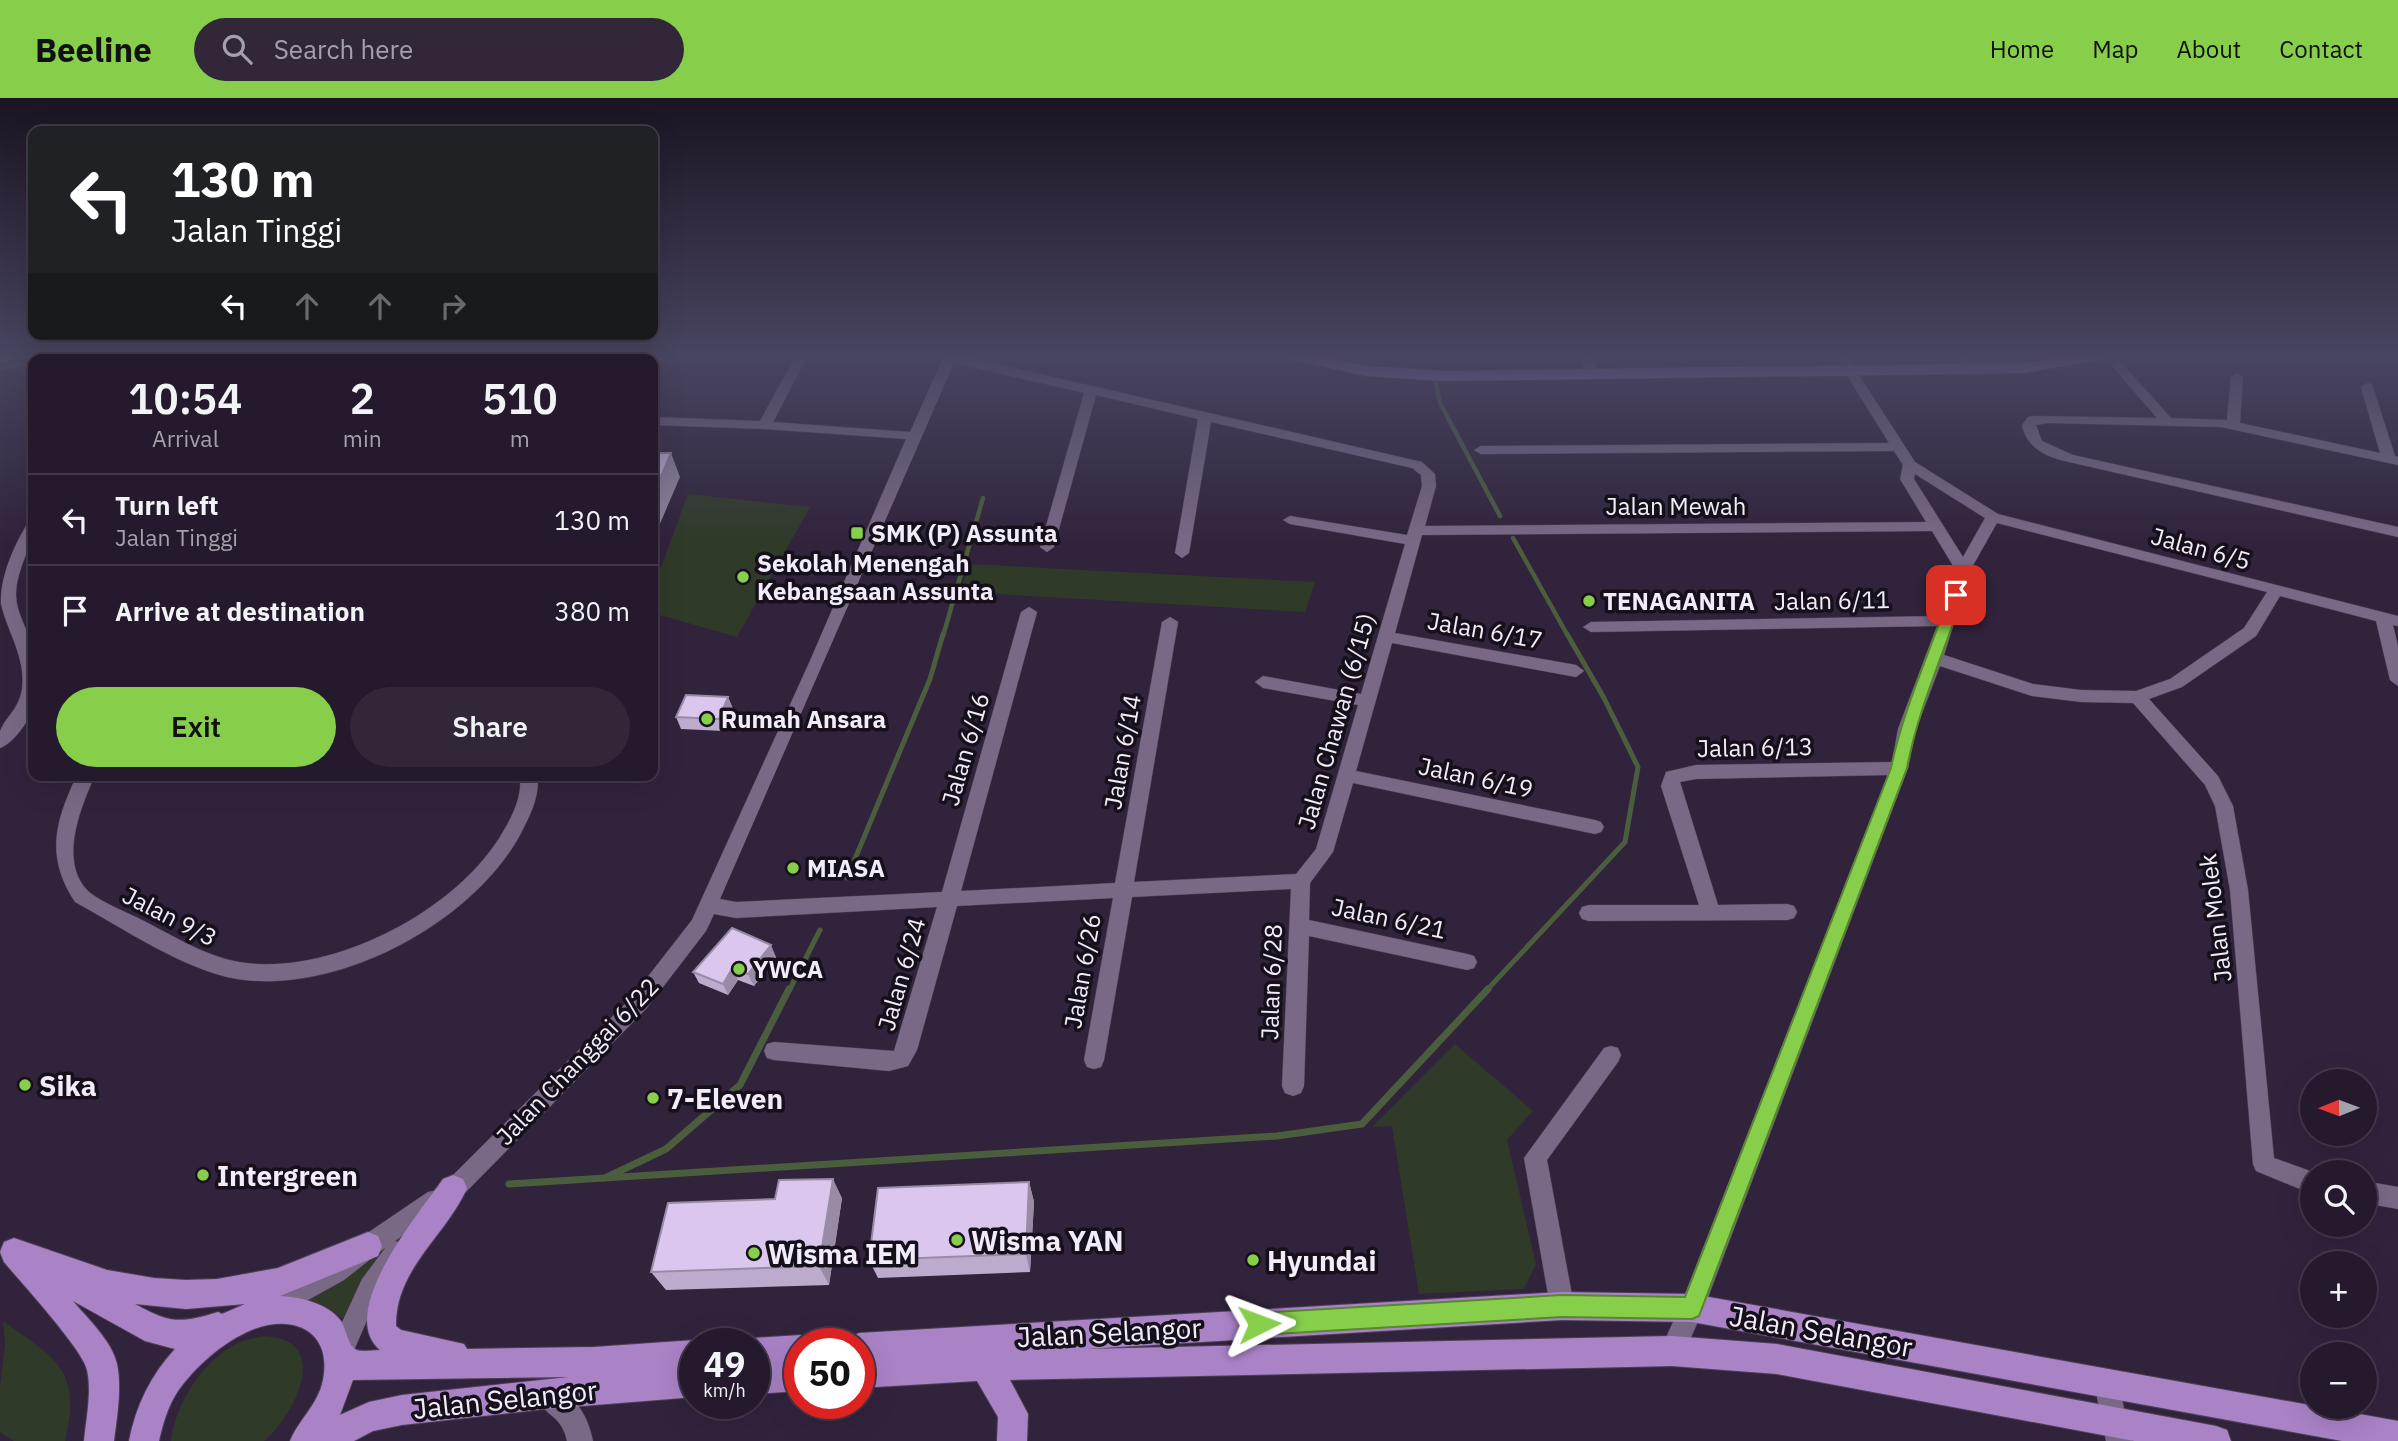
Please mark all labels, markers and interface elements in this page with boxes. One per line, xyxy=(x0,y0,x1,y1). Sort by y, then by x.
search box xyxy=(194,18,684,81)
text: Beeline xyxy=(35,28,152,71)
icon: search xyxy=(218,30,256,68)
text: Search here xyxy=(274,32,413,66)
text: Home xyxy=(1990,33,2054,65)
text: Map xyxy=(2092,33,2138,65)
text: About xyxy=(2176,33,2241,65)
text: Contact xyxy=(2279,33,2363,65)
text: 130 m xyxy=(171,147,315,210)
icon: left xyxy=(56,154,147,245)
text: Jalan Tinggi xyxy=(171,209,342,251)
icon: left xyxy=(215,287,253,325)
icon: ahead xyxy=(288,287,326,325)
icon: ahead xyxy=(361,287,399,325)
icon: right xyxy=(434,287,472,325)
text: 10:54 xyxy=(128,371,243,426)
text: 2 xyxy=(350,371,375,426)
text: 510 xyxy=(482,371,558,426)
text: Arrival xyxy=(152,423,219,453)
text: min xyxy=(343,423,382,453)
text: m xyxy=(510,423,530,453)
text: Turn left xyxy=(115,488,218,522)
street label: Jalan Mewah xyxy=(1606,490,1746,522)
icon: left xyxy=(56,501,94,539)
text: 130 m xyxy=(554,503,630,537)
place label: SMK (P) Assunta xyxy=(871,517,1058,549)
street label: Jalan 6/5 xyxy=(2148,519,2254,577)
text: Jalan Tinggi xyxy=(115,522,238,552)
marker: SMK (P) Assunta xyxy=(849,525,865,541)
place label: Sekolah Menengah Kebangsaan Assunta xyxy=(757,547,994,607)
pin xyxy=(1926,565,1986,625)
marker: Sekolah Menengah Kebangsaan Assunta xyxy=(735,569,751,585)
icon: arrive xyxy=(1937,576,1975,614)
street label: Jalan 6/11 xyxy=(1774,583,1890,617)
place label: TENAGANITA xyxy=(1603,585,1755,617)
icon: arrive xyxy=(56,592,94,630)
marker: TENAGANITA xyxy=(1581,593,1597,609)
text: Arrive at destination xyxy=(115,594,365,628)
text: 380 m xyxy=(554,594,630,628)
street label: Jalan 6/17 xyxy=(1425,604,1545,656)
street label: Jalan Chawan (6/15) xyxy=(1290,609,1382,833)
button: Exit xyxy=(56,687,336,767)
button: Share xyxy=(350,687,630,767)
street label: Jalan 6/16 xyxy=(934,689,996,809)
street label: Jalan 6/14 xyxy=(1096,692,1148,812)
place label: Rumah Ansara xyxy=(721,703,886,735)
marker: Rumah Ansara xyxy=(699,711,715,727)
street label: Jalan 6/13 xyxy=(1697,730,1813,764)
street label: Jalan 6/19 xyxy=(1416,749,1536,805)
place label: MIASA xyxy=(807,852,885,884)
street label: Jalan Molek xyxy=(2191,852,2239,984)
marker: MIASA xyxy=(785,860,801,876)
street label: Jalan 9/3 xyxy=(117,879,223,953)
street label: Jalan 6/21 xyxy=(1329,890,1449,946)
street label: Jalan 6/26 xyxy=(1056,911,1108,1031)
street label: Jalan 6/24 xyxy=(870,914,932,1034)
street label: Jalan 6/28 xyxy=(1253,923,1289,1041)
place label: YWCA xyxy=(753,953,823,985)
marker: YWCA xyxy=(731,961,747,977)
street label: Jalan Changgai 6/22 xyxy=(489,970,665,1152)
place label: Sika xyxy=(39,1067,97,1104)
north arrow xyxy=(2300,1069,2376,1146)
map controls xyxy=(2300,1069,2377,1419)
marker: Sika xyxy=(17,1077,33,1093)
place label: 7-Eleven xyxy=(667,1080,783,1117)
marker: 7-Eleven xyxy=(645,1090,661,1106)
place label: Intergreen xyxy=(217,1157,358,1194)
button: search xyxy=(2300,1160,2377,1237)
marker: Intergreen xyxy=(195,1167,211,1183)
place label: Wisma YAN xyxy=(971,1222,1124,1259)
marker: Wisma YAN xyxy=(949,1232,965,1248)
place label: Wisma IEM xyxy=(768,1235,917,1272)
place label: Hyundai xyxy=(1267,1242,1377,1279)
marker: Wisma IEM xyxy=(746,1245,762,1261)
button: + xyxy=(2300,1251,2377,1328)
marker: Hyundai xyxy=(1245,1252,1261,1268)
position arrow xyxy=(1222,1287,1296,1361)
street label: Jalan Selangor xyxy=(1727,1297,1915,1365)
street label: Jalan Selangor xyxy=(1016,1309,1202,1355)
speed limit sign: 50 xyxy=(784,1328,875,1419)
text: 49 xyxy=(703,1341,746,1387)
button: − xyxy=(2300,1342,2377,1419)
street label: Jalan Selangor xyxy=(411,1371,599,1427)
text: km/h xyxy=(703,1379,746,1402)

